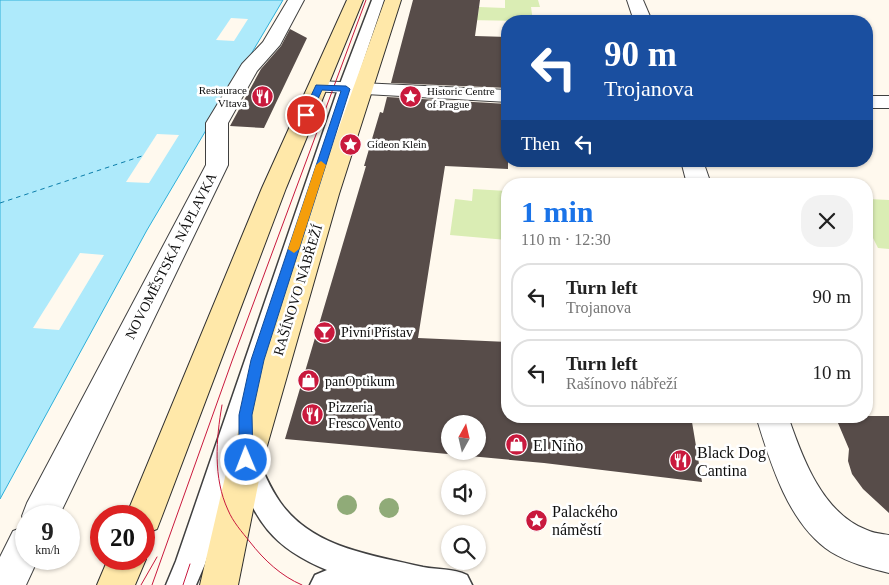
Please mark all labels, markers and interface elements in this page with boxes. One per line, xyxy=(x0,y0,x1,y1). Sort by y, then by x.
icon: left xyxy=(521,35,586,100)
text: 90 m xyxy=(604,35,677,74)
text: Trojanova xyxy=(604,76,694,101)
place label: Restaurace Vltava xyxy=(199,84,247,109)
restaurant icon: Restaurace Vltava xyxy=(251,84,275,108)
place icon: Historic Centre of Prague xyxy=(399,85,423,109)
place label: Historic Centre of Prague xyxy=(427,85,495,110)
pin xyxy=(285,94,327,136)
icon: arrive xyxy=(292,101,320,129)
icon: left xyxy=(570,130,598,158)
place icon: Gideon Klein xyxy=(339,132,363,156)
text: Then xyxy=(521,133,560,154)
place label: Gideon Klein xyxy=(367,138,427,150)
street label: NOVOMĚSTSKÁ NÁPLAVKA xyxy=(122,169,220,342)
text: 1 min xyxy=(521,195,594,228)
button: close xyxy=(801,195,853,247)
street label: RAŠÍNOVO NÁBŘEŽÍ xyxy=(270,222,325,357)
text: 110 m · 12:30 xyxy=(521,231,611,248)
text: Turn left xyxy=(566,277,638,298)
icon: left xyxy=(523,283,551,311)
text: 90 m xyxy=(812,286,851,307)
text: Trojanova xyxy=(566,299,631,316)
bar icon: Pivní Přístav xyxy=(313,320,337,344)
place label: Pivní Přístav xyxy=(341,325,413,340)
text: Turn left xyxy=(566,353,638,374)
icon: left xyxy=(523,359,551,387)
text: 10 m xyxy=(812,362,851,383)
shop icon: panOptikum xyxy=(297,369,321,393)
place label: panOptikum xyxy=(325,374,395,389)
text: Rašínovo nábřeží xyxy=(566,375,678,392)
place label: Pizzeria Fresco Vento xyxy=(328,400,401,431)
restaurant icon: Pizzeria Fresco Vento xyxy=(300,403,324,427)
north arrow xyxy=(441,415,486,460)
map controls xyxy=(441,415,486,570)
position arrow xyxy=(219,433,271,485)
shop icon: El Niño xyxy=(505,433,529,457)
place label: El Niño xyxy=(533,437,583,454)
place label: Black Dog Cantina xyxy=(697,444,766,479)
restaurant icon: Black Dog Cantina xyxy=(669,449,693,473)
button: sound xyxy=(441,470,486,515)
place label: Palackého náměstí xyxy=(552,503,618,538)
speed limit sign: 20 xyxy=(90,505,155,570)
place icon: Palackého náměstí xyxy=(524,508,548,532)
text: 9 xyxy=(41,518,54,545)
button: search xyxy=(441,525,486,570)
text: km/h xyxy=(35,543,60,557)

